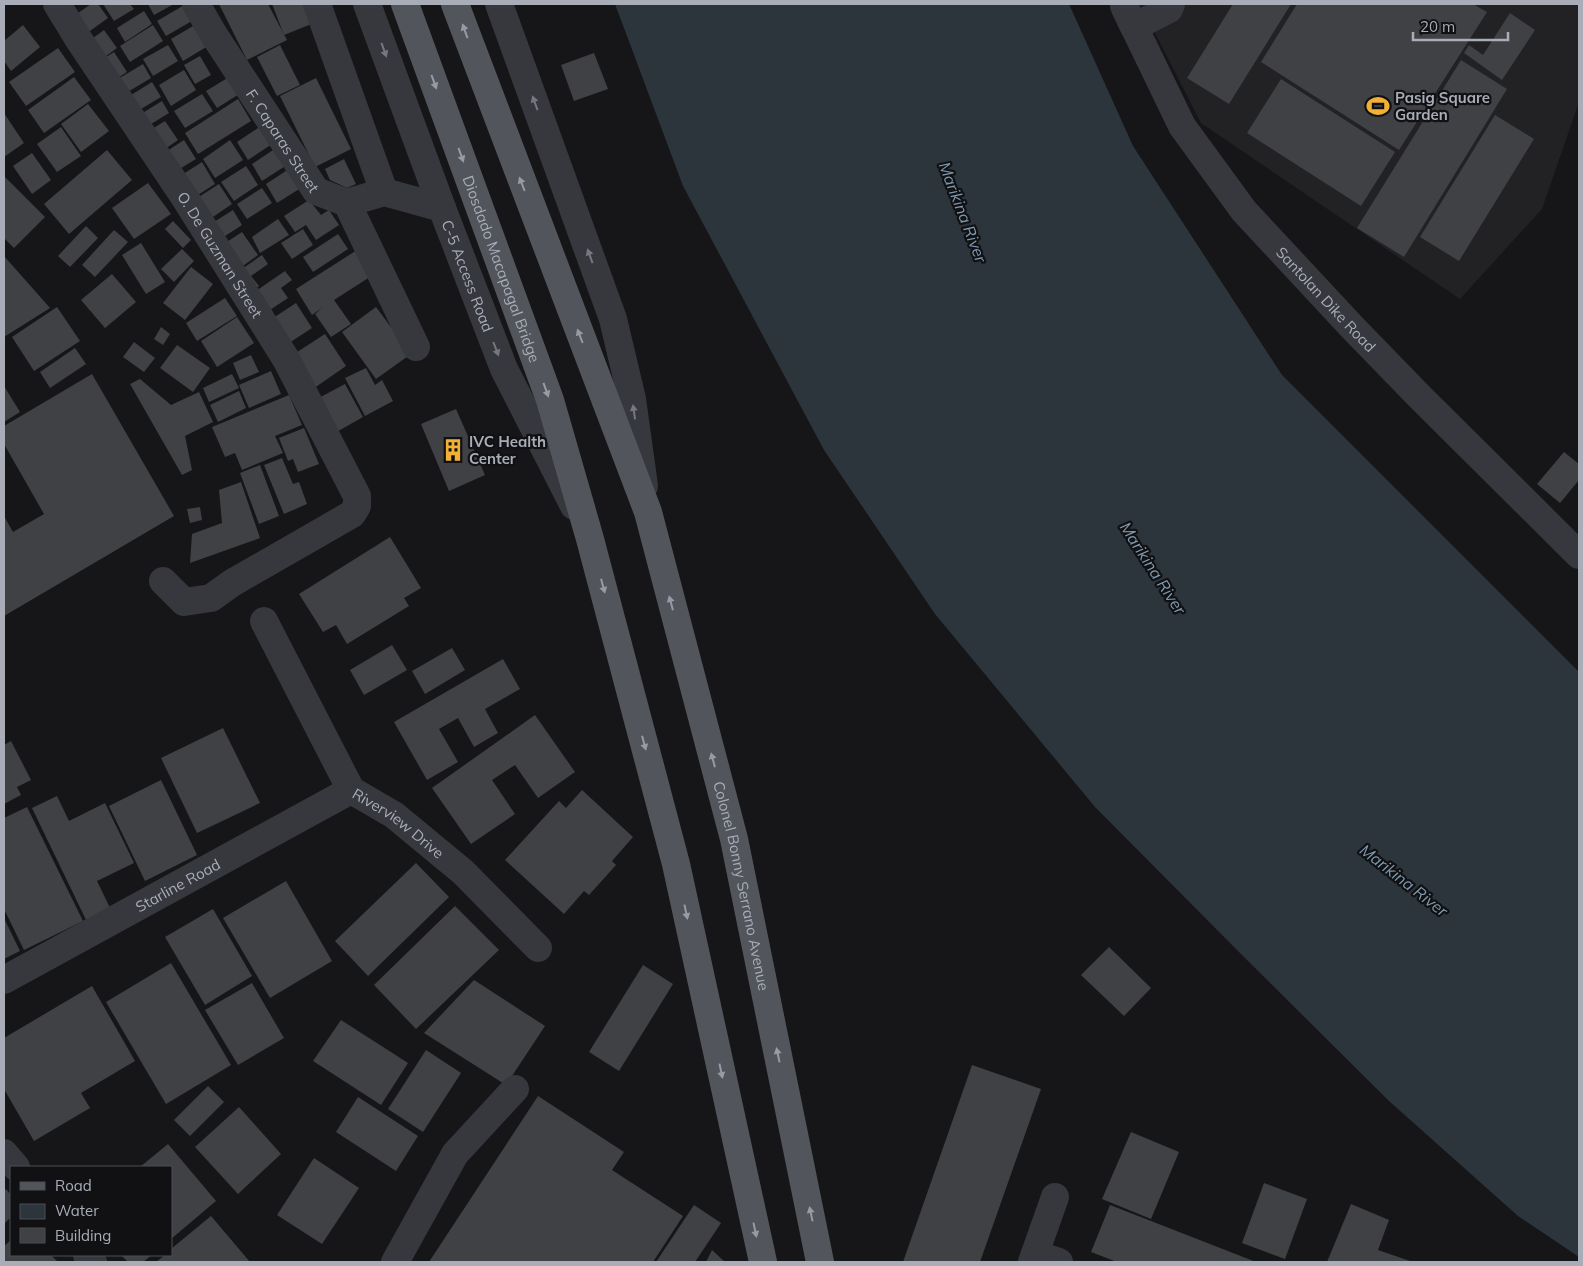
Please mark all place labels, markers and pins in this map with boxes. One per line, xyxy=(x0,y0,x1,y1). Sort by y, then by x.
place label: Pasig Square Garden xyxy=(1395,88,1490,124)
sports icon: Pasig Square Garden xyxy=(1365,93,1391,119)
place label: IVC Health Center xyxy=(469,432,546,468)
building icon: IVC Health Center xyxy=(440,437,466,463)

